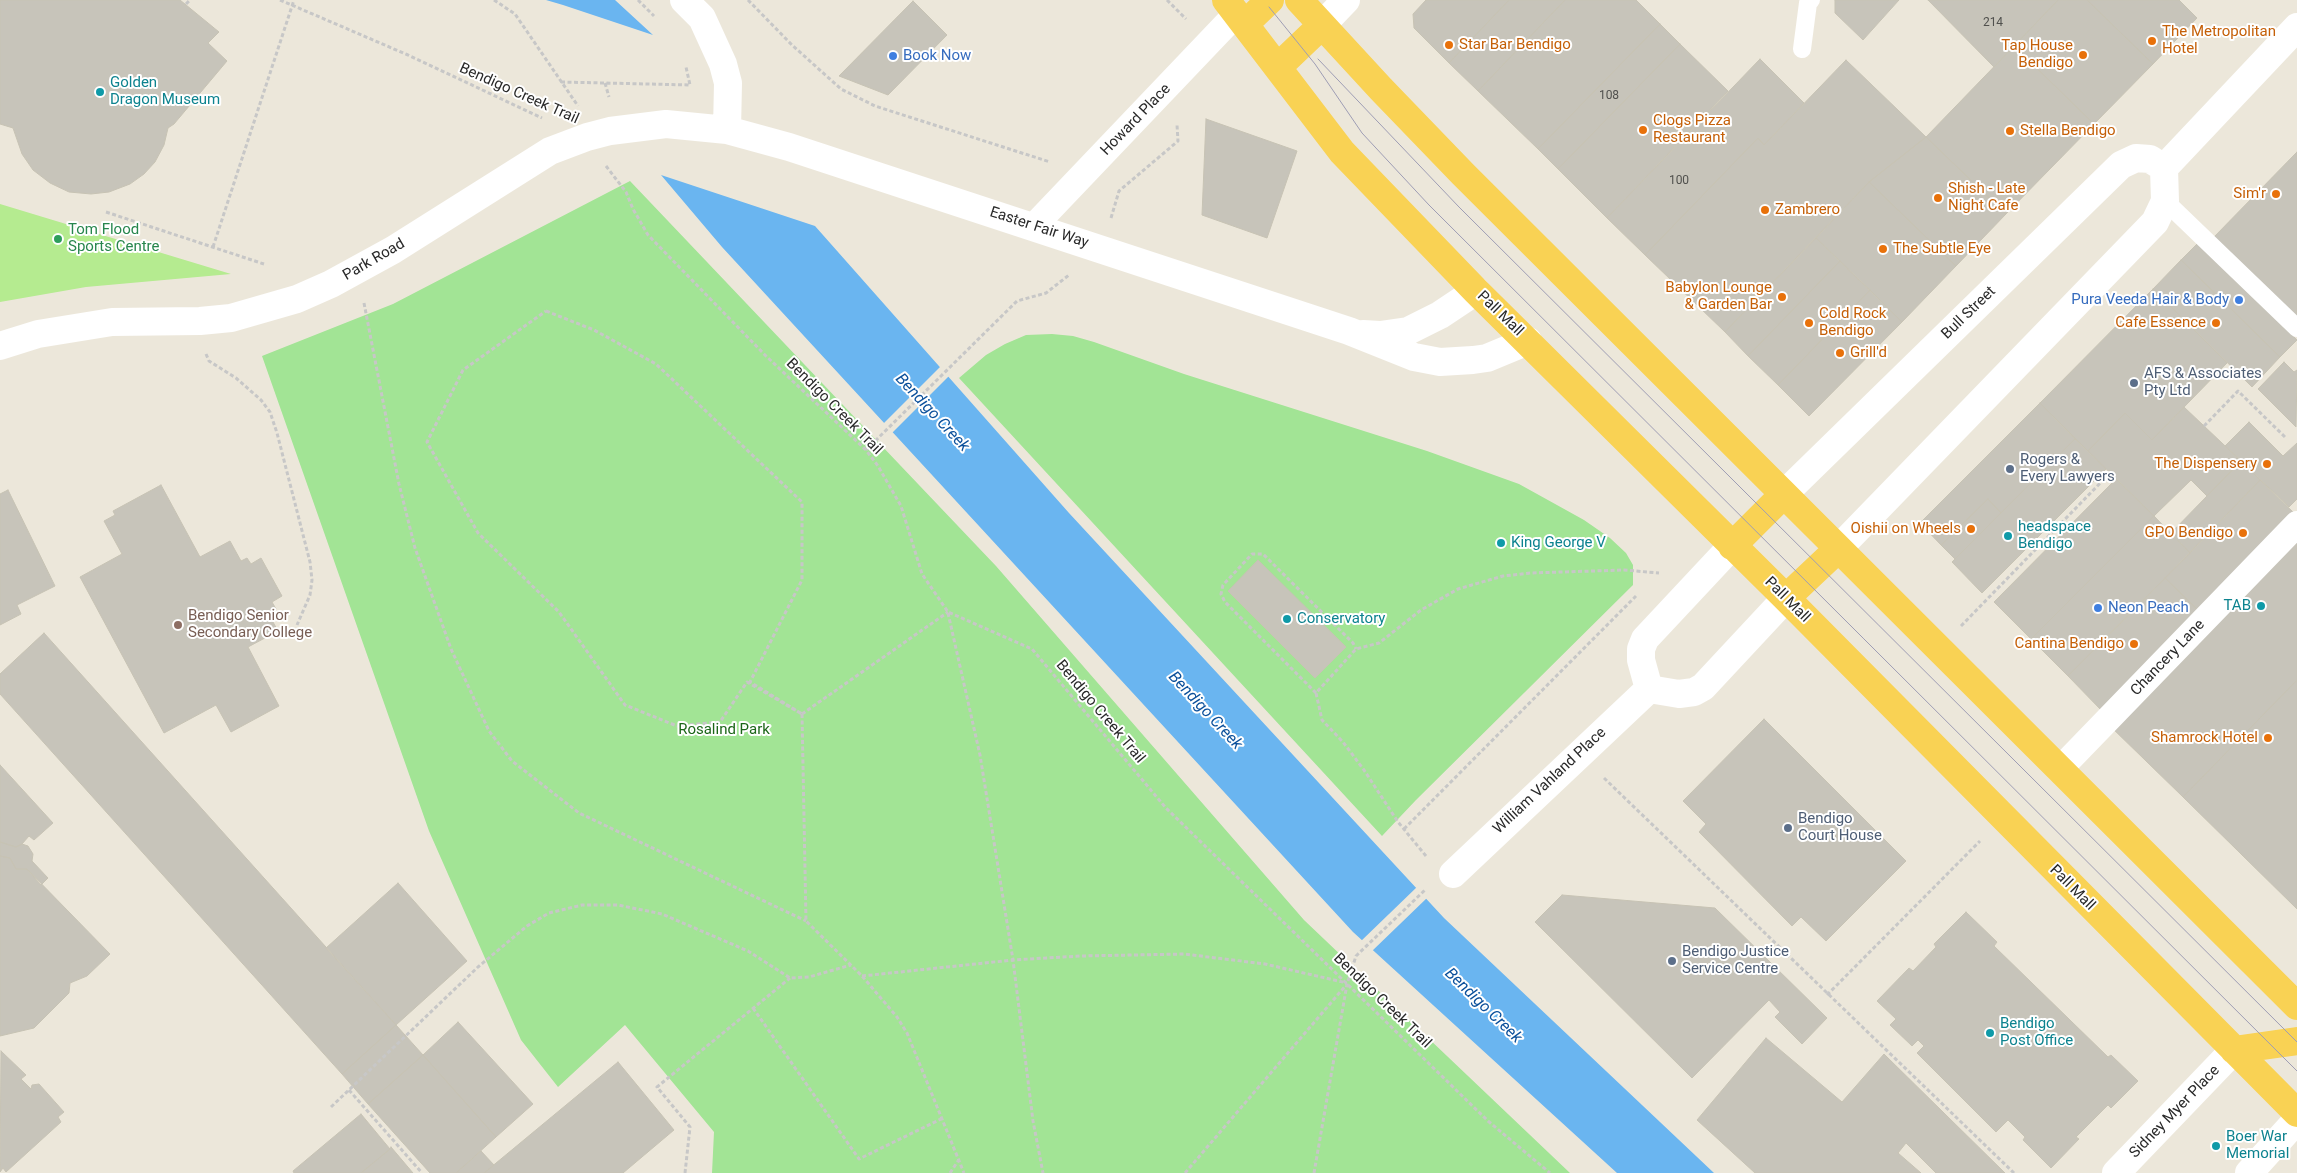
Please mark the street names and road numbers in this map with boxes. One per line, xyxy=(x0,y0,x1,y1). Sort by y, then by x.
street label: Bendigo Creek Trail xyxy=(456,60,582,128)
street label: Howard Place xyxy=(1097,80,1175,160)
street label: Easter Fair Way xyxy=(987,204,1091,252)
street label: Park Road xyxy=(340,235,408,285)
street label: Bull Street xyxy=(1938,283,2000,343)
street label: Pall Mall xyxy=(1473,288,1527,340)
street label: Bendigo Creek Trail xyxy=(782,355,886,459)
street label: Pall Mall xyxy=(1760,573,1814,627)
street label: Chancery Lane xyxy=(2127,616,2209,700)
street label: Bendigo Creek Trail xyxy=(1052,657,1148,767)
street label: William Vahland Place xyxy=(1490,724,1610,838)
street label: Pall Mall xyxy=(2045,861,2099,915)
street label: Bendigo Creek Trail xyxy=(1329,950,1435,1052)
street label: Sidney Myer Place xyxy=(2126,1062,2224,1162)

